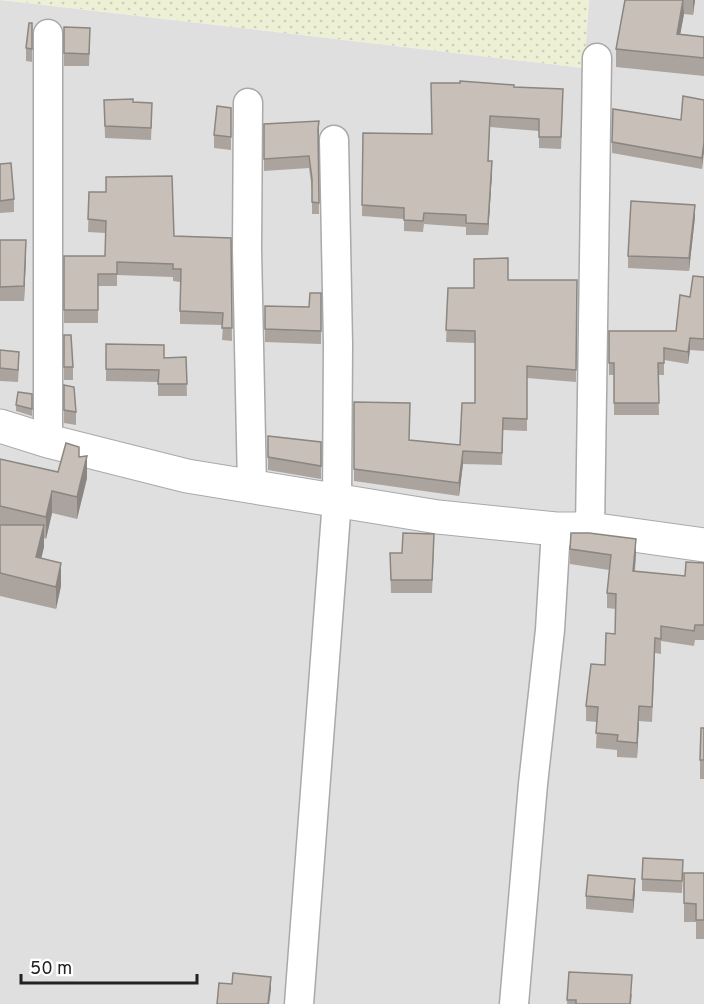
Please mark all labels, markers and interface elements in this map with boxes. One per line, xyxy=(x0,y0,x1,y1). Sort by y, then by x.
scale bar xyxy=(21,947,196,985)
text: 50 m xyxy=(30,958,72,981)

